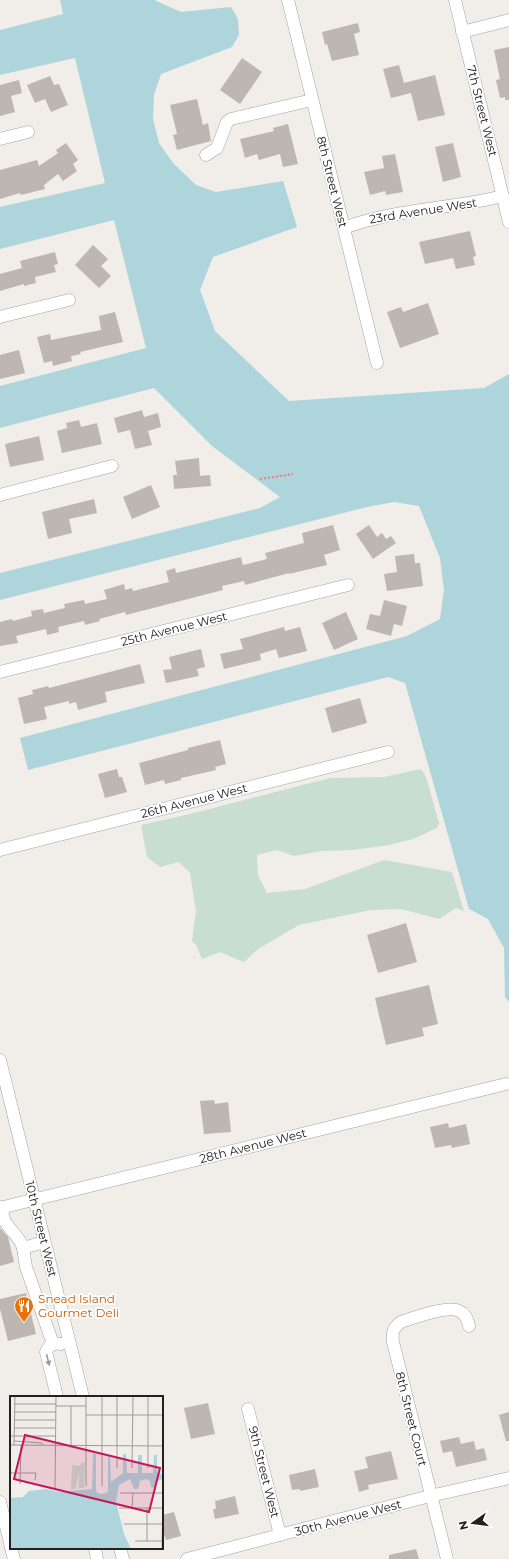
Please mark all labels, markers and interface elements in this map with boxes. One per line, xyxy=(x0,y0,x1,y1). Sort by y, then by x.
street label: 7th Street West xyxy=(464,64,501,158)
street label: 8th Street West xyxy=(314,135,351,229)
street label: 23rd Avenue West xyxy=(368,195,478,226)
street label: 25th Avenue West xyxy=(119,608,229,649)
street label: 26th Avenue West xyxy=(139,780,249,821)
street label: 28th Avenue West xyxy=(198,1125,308,1166)
street label: 10th Street West xyxy=(22,1179,61,1279)
place label: Snead Island Gourmet Deli xyxy=(38,1291,119,1320)
restaurant icon: Snead Island Gourmet Deli xyxy=(13,1295,35,1323)
one-way arrow xyxy=(46,1354,52,1366)
street label: 8th Street Court xyxy=(392,1370,431,1468)
inset map xyxy=(10,1396,163,1549)
street label: 9th Street West xyxy=(246,1425,283,1519)
street label: 30th Avenue West xyxy=(293,1496,403,1539)
north arrow xyxy=(453,1503,493,1543)
text: N xyxy=(455,1519,471,1531)

